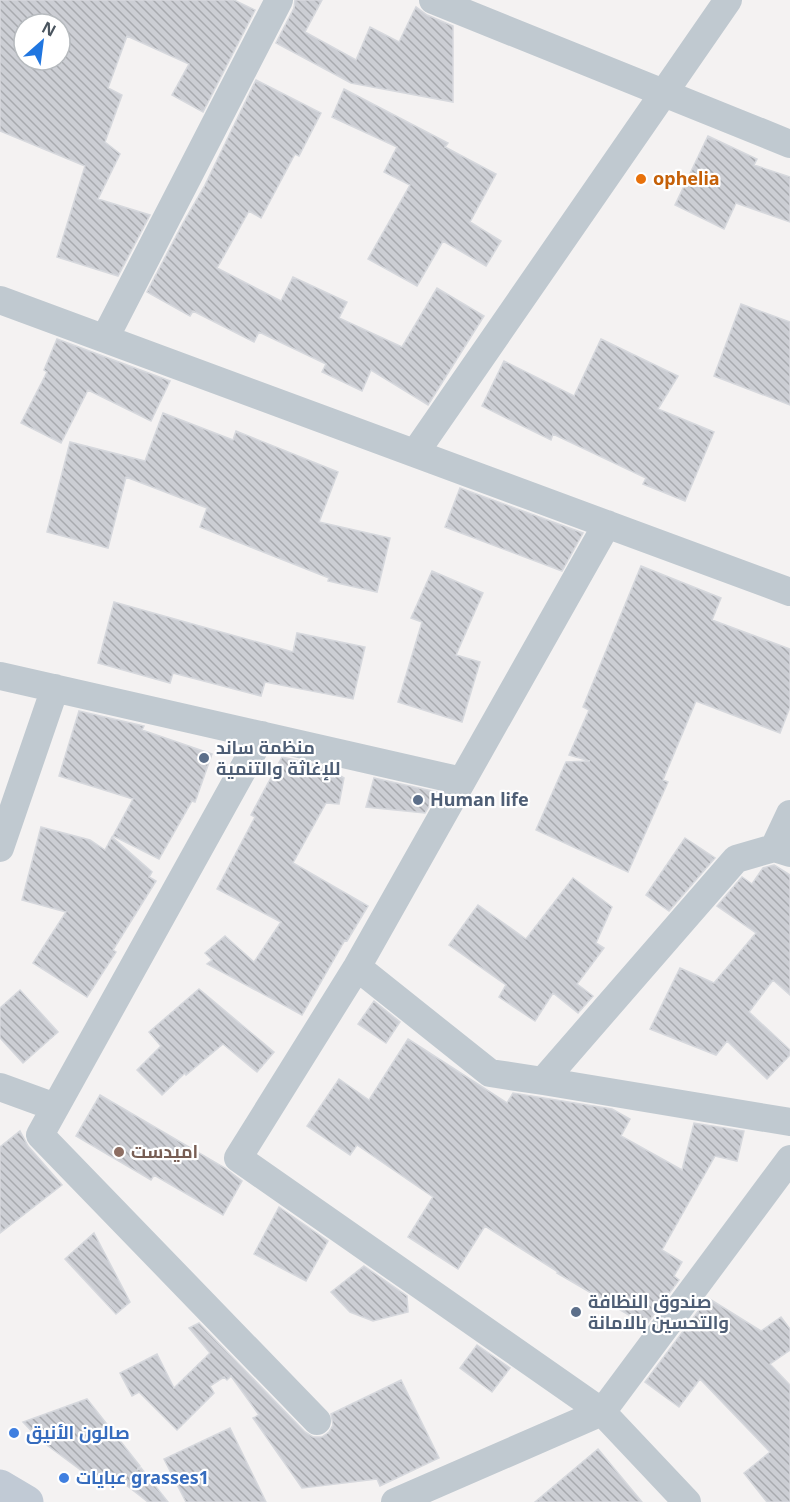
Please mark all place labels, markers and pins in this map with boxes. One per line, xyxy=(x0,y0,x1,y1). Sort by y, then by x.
place label: ophelia xyxy=(653,166,720,190)
marker: ophelia xyxy=(634,172,648,186)
place label: منظمة ساند للإغاثة والتنمية xyxy=(216,735,340,781)
marker: منظمة ساند للإغاثة والتنمية xyxy=(197,751,211,765)
place label: Human life xyxy=(430,787,529,811)
marker: Human life xyxy=(411,793,425,807)
place label: اميدست xyxy=(131,1139,198,1163)
marker: اميدست xyxy=(112,1145,126,1159)
place label: صندوق النظافة والتحسين بالامانة xyxy=(588,1289,729,1334)
marker: صندوق النظافة والتحسين بالامانة xyxy=(569,1305,583,1319)
place label: صالون الأنيق xyxy=(26,1420,130,1444)
marker: صالون الأنيق xyxy=(7,1426,21,1440)
place label: عبايات grasses1 xyxy=(76,1465,209,1489)
marker: عبايات grasses1 xyxy=(57,1471,71,1485)

